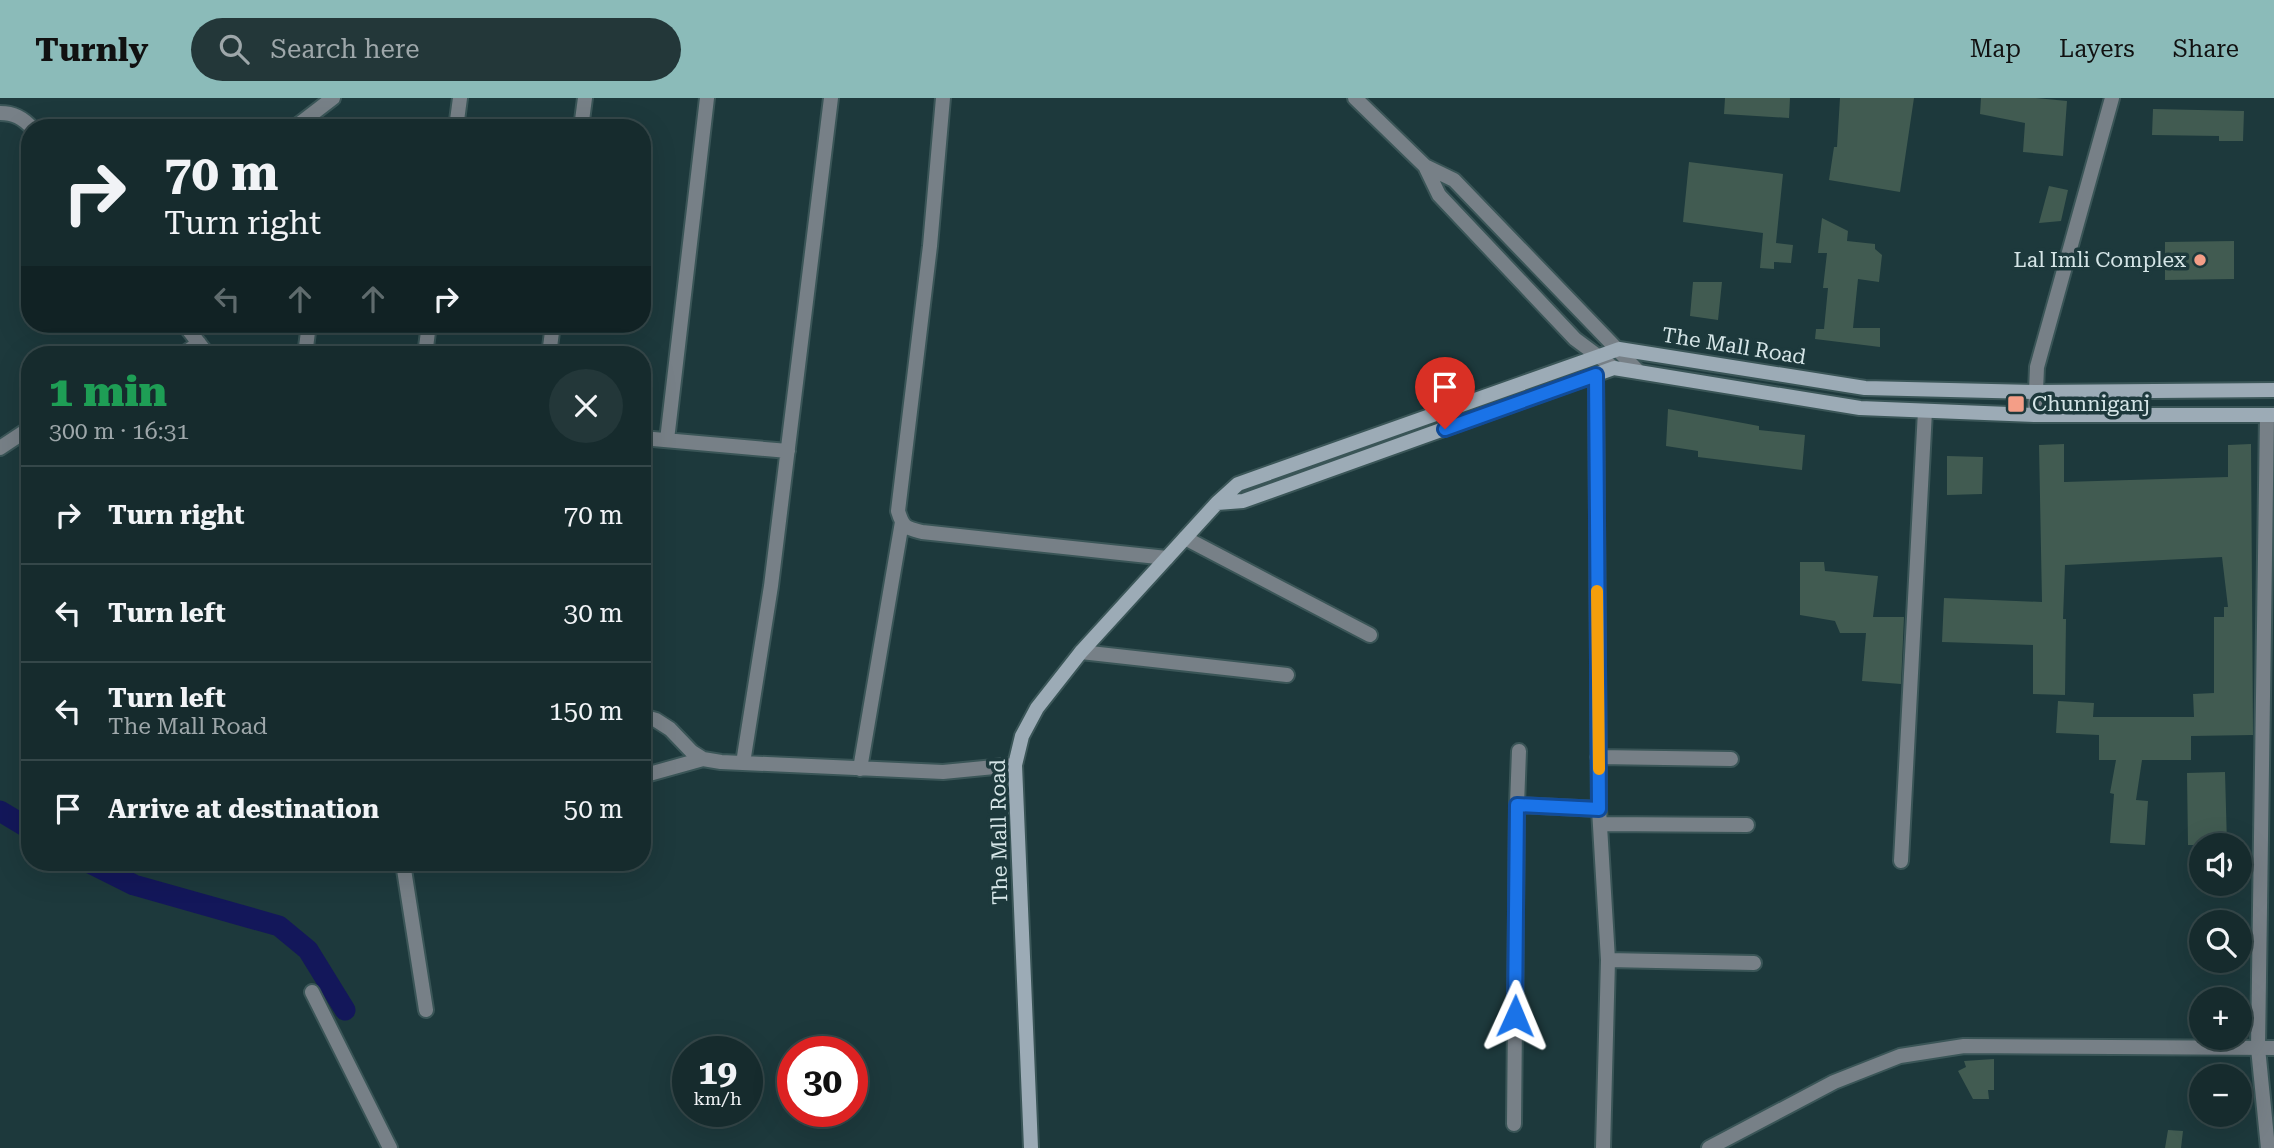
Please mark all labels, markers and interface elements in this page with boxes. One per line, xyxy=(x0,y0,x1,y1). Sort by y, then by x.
search box xyxy=(191,18,681,81)
text: Turnly xyxy=(35,30,149,69)
icon: search xyxy=(215,30,253,68)
text: Search here xyxy=(271,34,419,64)
text: Map xyxy=(1970,35,2021,63)
text: Layers xyxy=(2059,35,2135,63)
text: Share xyxy=(2173,35,2239,63)
text: 70 m xyxy=(164,145,279,202)
icon: right xyxy=(49,147,140,238)
text: Turn right xyxy=(164,204,321,242)
place label: Lal Imli Complex xyxy=(2014,248,2186,272)
marker: Lal Imli Complex xyxy=(2192,252,2208,268)
icon: left xyxy=(208,280,246,318)
icon: ahead xyxy=(281,280,319,318)
icon: ahead xyxy=(354,280,392,318)
icon: right xyxy=(427,280,465,318)
street label: The Mall Road xyxy=(1660,323,1808,369)
pin xyxy=(1415,357,1475,429)
text: 1 min xyxy=(49,367,167,416)
icon: arrive xyxy=(1426,368,1464,406)
button: close xyxy=(549,369,623,443)
place label: Chunniganj xyxy=(2032,392,2150,416)
marker: Chunniganj xyxy=(2006,394,2026,414)
text: 300 m · 16:31 xyxy=(49,418,189,445)
icon: right xyxy=(49,496,87,534)
text: Turn right xyxy=(108,500,244,530)
text: 70 m xyxy=(564,500,623,530)
icon: left xyxy=(49,594,87,632)
text: Turn left xyxy=(108,598,226,628)
text: 30 m xyxy=(564,598,623,628)
text: Turn left xyxy=(108,683,226,713)
icon: left xyxy=(49,692,87,730)
text: 150 m xyxy=(549,696,623,726)
text: The Mall Road xyxy=(108,713,267,740)
street label: The Mall Road xyxy=(986,758,1012,905)
icon: arrive xyxy=(49,790,87,828)
text: Arrive at destination xyxy=(108,794,379,824)
text: 50 m xyxy=(564,794,623,824)
map controls xyxy=(2189,833,2252,1127)
button: sound xyxy=(2189,833,2252,896)
button: search xyxy=(2189,910,2252,973)
position arrow xyxy=(1478,979,1552,1053)
button: + xyxy=(2189,987,2252,1050)
speed limit sign: 30 xyxy=(777,1036,868,1127)
text: 19 xyxy=(698,1052,737,1093)
button: − xyxy=(2189,1064,2252,1127)
text: km/h xyxy=(693,1088,742,1109)

